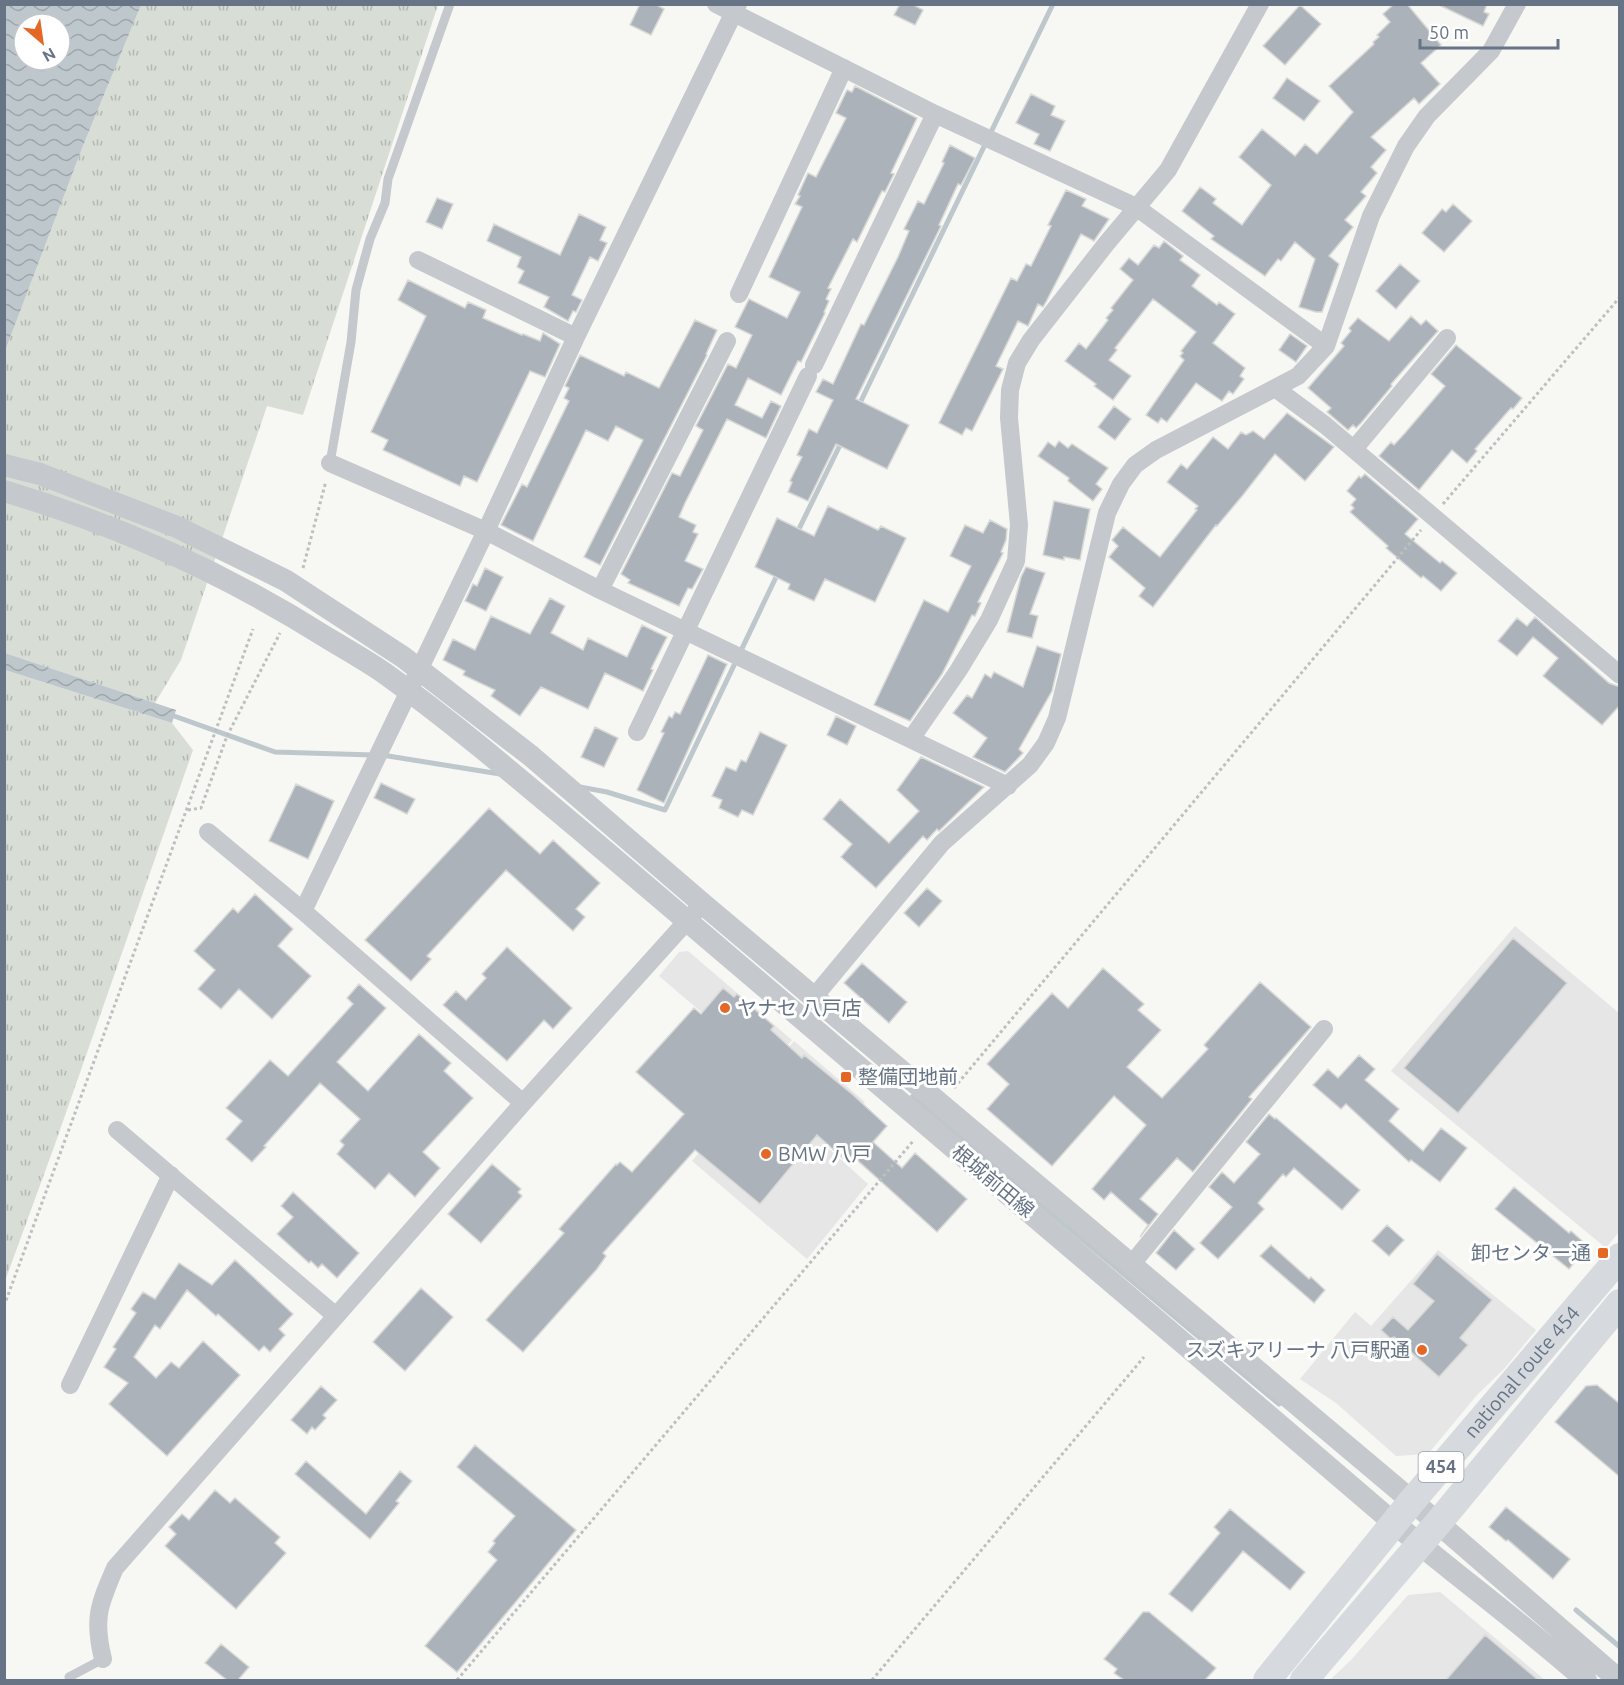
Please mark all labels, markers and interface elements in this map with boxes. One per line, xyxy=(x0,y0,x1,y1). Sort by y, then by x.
north arrow xyxy=(12,12,72,72)
scale bar xyxy=(1420,12,1558,50)
text: 50 m xyxy=(1429,22,1469,42)
text: N xyxy=(40,44,59,66)
place label: ヤナセ 八戸店 xyxy=(737,996,862,1019)
marker: ヤナセ 八戸店 xyxy=(718,1001,732,1015)
place label: 整備団地前 xyxy=(858,1065,958,1088)
marker: 整備団地前 xyxy=(839,1070,853,1084)
street label: 根城前田線 xyxy=(948,1140,1039,1222)
place label: BMW 八戸 xyxy=(778,1142,871,1165)
marker: BMW 八戸 xyxy=(759,1147,773,1161)
place label: 卸センター通 xyxy=(1471,1241,1591,1264)
marker: 卸センター通 xyxy=(1596,1246,1610,1260)
street label: national route 454 xyxy=(1459,1301,1584,1442)
place label: スズキアリーナ 八戸駅通 xyxy=(1185,1338,1410,1361)
marker: スズキアリーナ 八戸駅通 xyxy=(1415,1343,1429,1357)
road number: 454 xyxy=(1418,1452,1464,1482)

